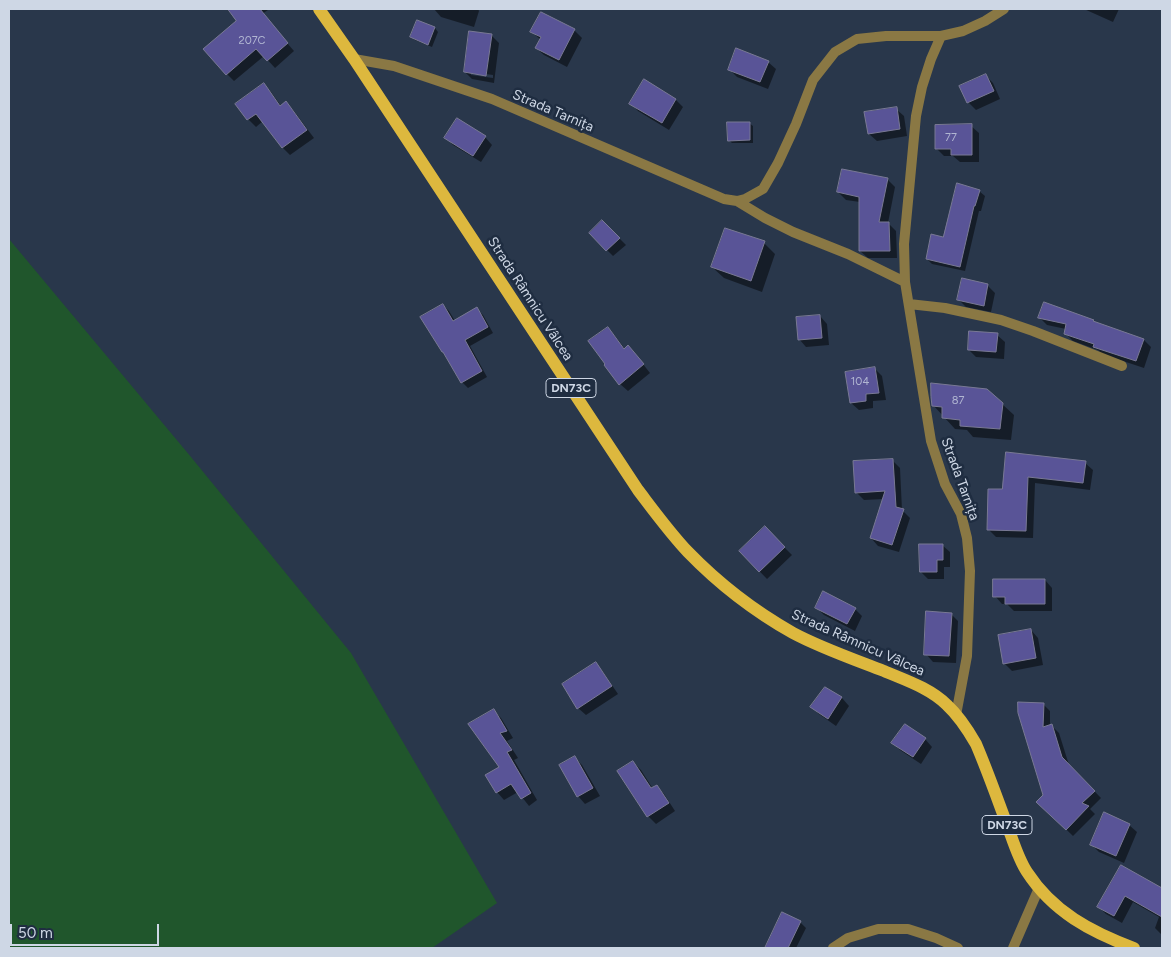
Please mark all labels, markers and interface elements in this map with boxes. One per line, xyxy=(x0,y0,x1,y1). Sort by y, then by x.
house number: 207C xyxy=(238,34,266,48)
street label: Strada Tarnița xyxy=(510,86,596,136)
house number: 77 xyxy=(945,131,957,145)
street label: Strada Râmnicu Vâlcea xyxy=(484,234,576,364)
house number: 104 xyxy=(851,375,869,389)
road number: DN73C xyxy=(546,378,596,398)
house number: 87 xyxy=(952,394,964,408)
street label: Strada Tarnița xyxy=(937,435,983,523)
street label: Strada Râmnicu Vâlcea xyxy=(789,606,927,680)
road number: DN73C xyxy=(982,816,1032,834)
scale bar xyxy=(12,914,161,946)
text: 50 m xyxy=(18,924,53,942)

